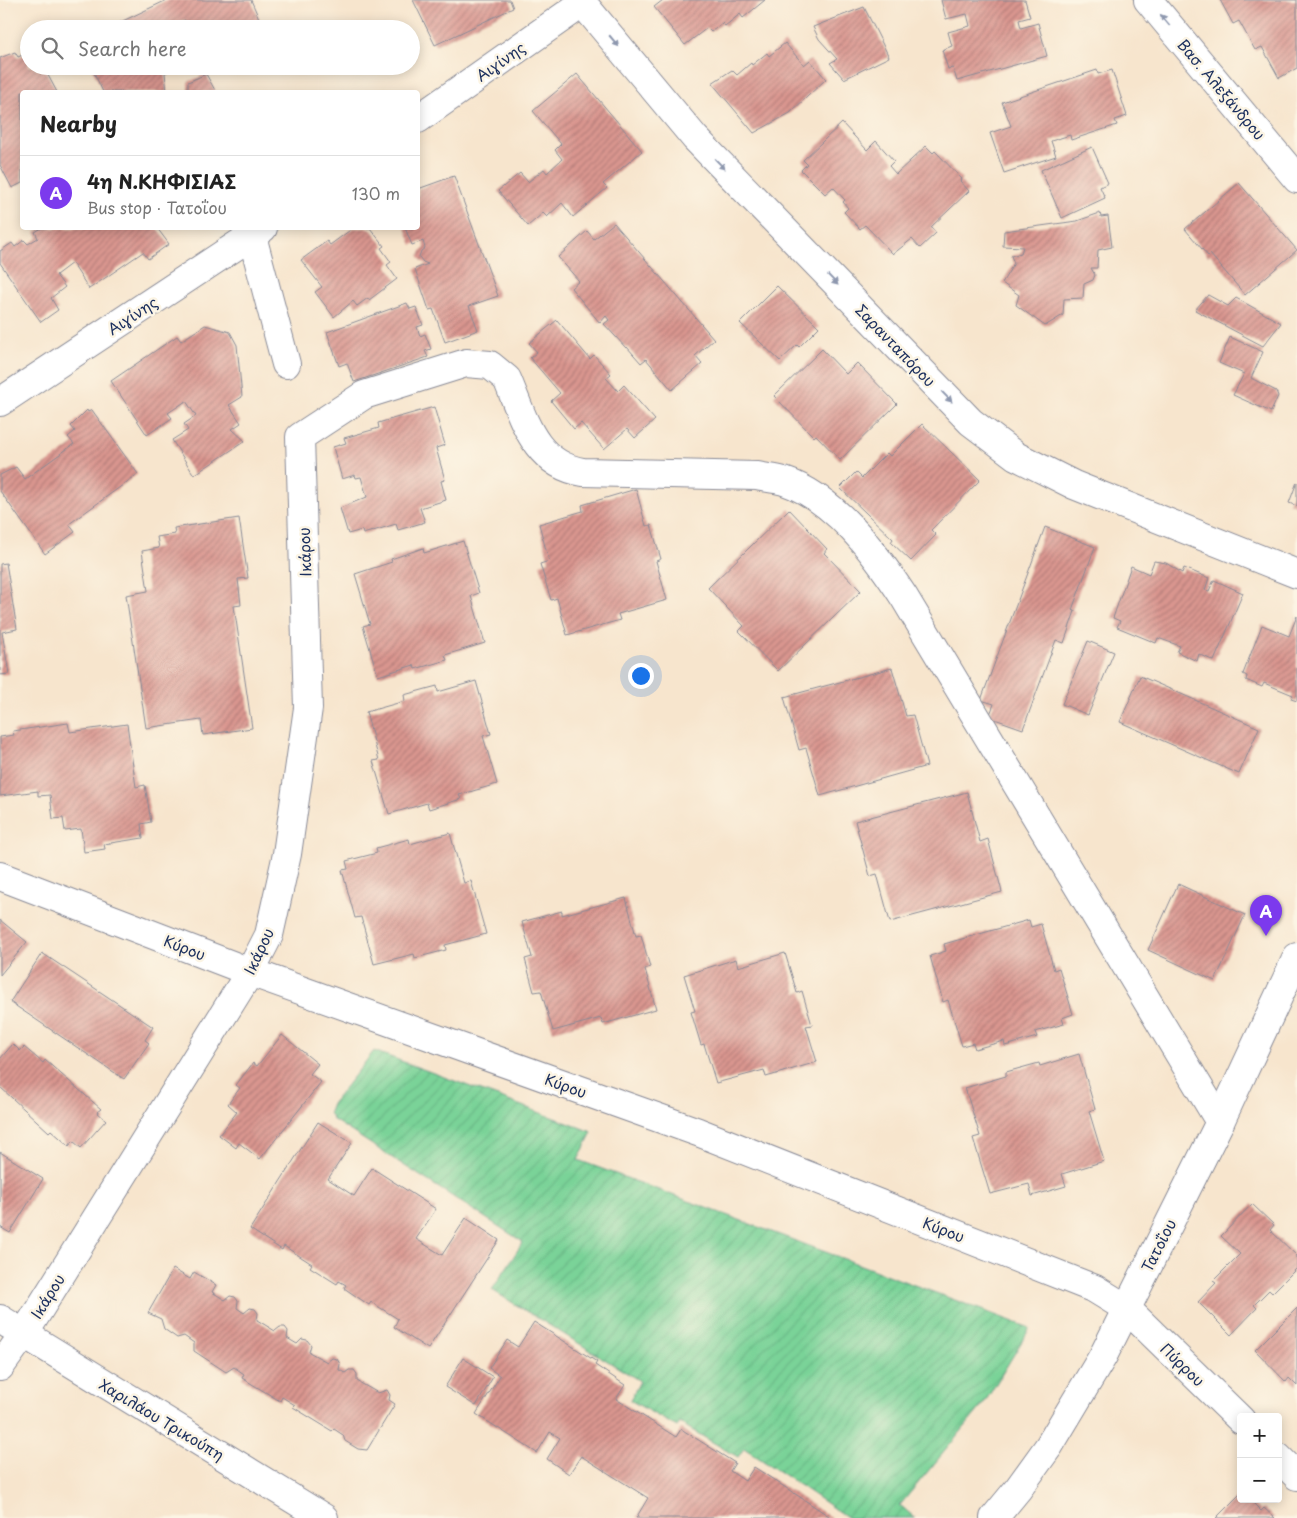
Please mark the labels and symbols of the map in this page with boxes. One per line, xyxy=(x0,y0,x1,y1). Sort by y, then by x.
one-way arrow xyxy=(1159,14,1170,27)
street label: Βασ. Αλεξάνδρου xyxy=(1173,33,1271,145)
one-way arrow xyxy=(608,34,620,46)
street label: Αιγίνης xyxy=(471,35,530,86)
one-way arrow xyxy=(714,157,726,169)
one-way arrow xyxy=(827,274,839,286)
street label: Αιγίνης xyxy=(102,290,162,340)
street label: Σαρανταπόρου xyxy=(851,299,941,391)
one-way arrow xyxy=(940,390,952,402)
street label: Ικάρου xyxy=(292,527,316,577)
your location xyxy=(628,663,654,689)
pin: A xyxy=(1250,895,1282,936)
street label: Ικάρου xyxy=(237,924,279,978)
street label: Κύρου xyxy=(161,929,209,965)
street label: Κύρου xyxy=(542,1067,590,1103)
street label: Κύρου xyxy=(920,1211,968,1247)
street label: Τατοΐου xyxy=(1135,1215,1181,1275)
street label: Ικάρου xyxy=(24,1269,70,1323)
street label: Πύρρου xyxy=(1156,1337,1210,1391)
street label: Χαριλάου Τρικούπη xyxy=(95,1372,229,1466)

